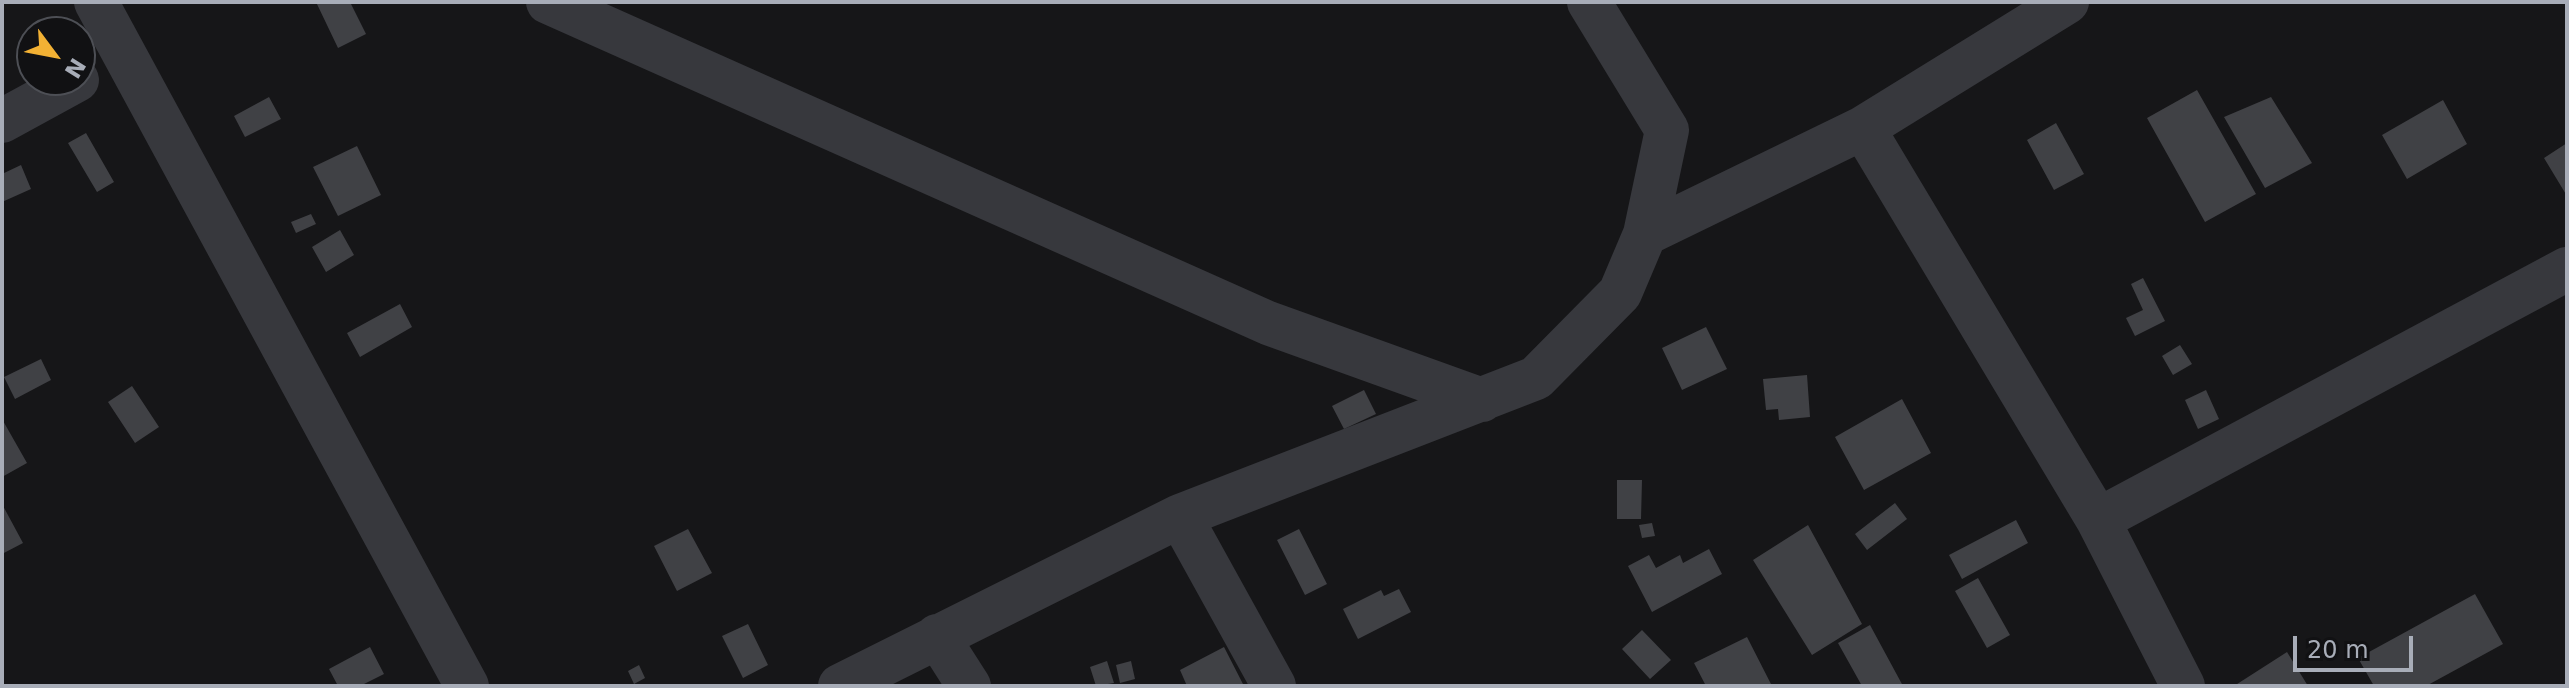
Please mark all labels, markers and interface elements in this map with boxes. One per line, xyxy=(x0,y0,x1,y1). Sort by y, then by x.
north arrow xyxy=(16,16,96,96)
text: N xyxy=(60,53,91,82)
scale bar xyxy=(2297,620,2417,670)
text: 20 m xyxy=(2307,636,2369,664)

